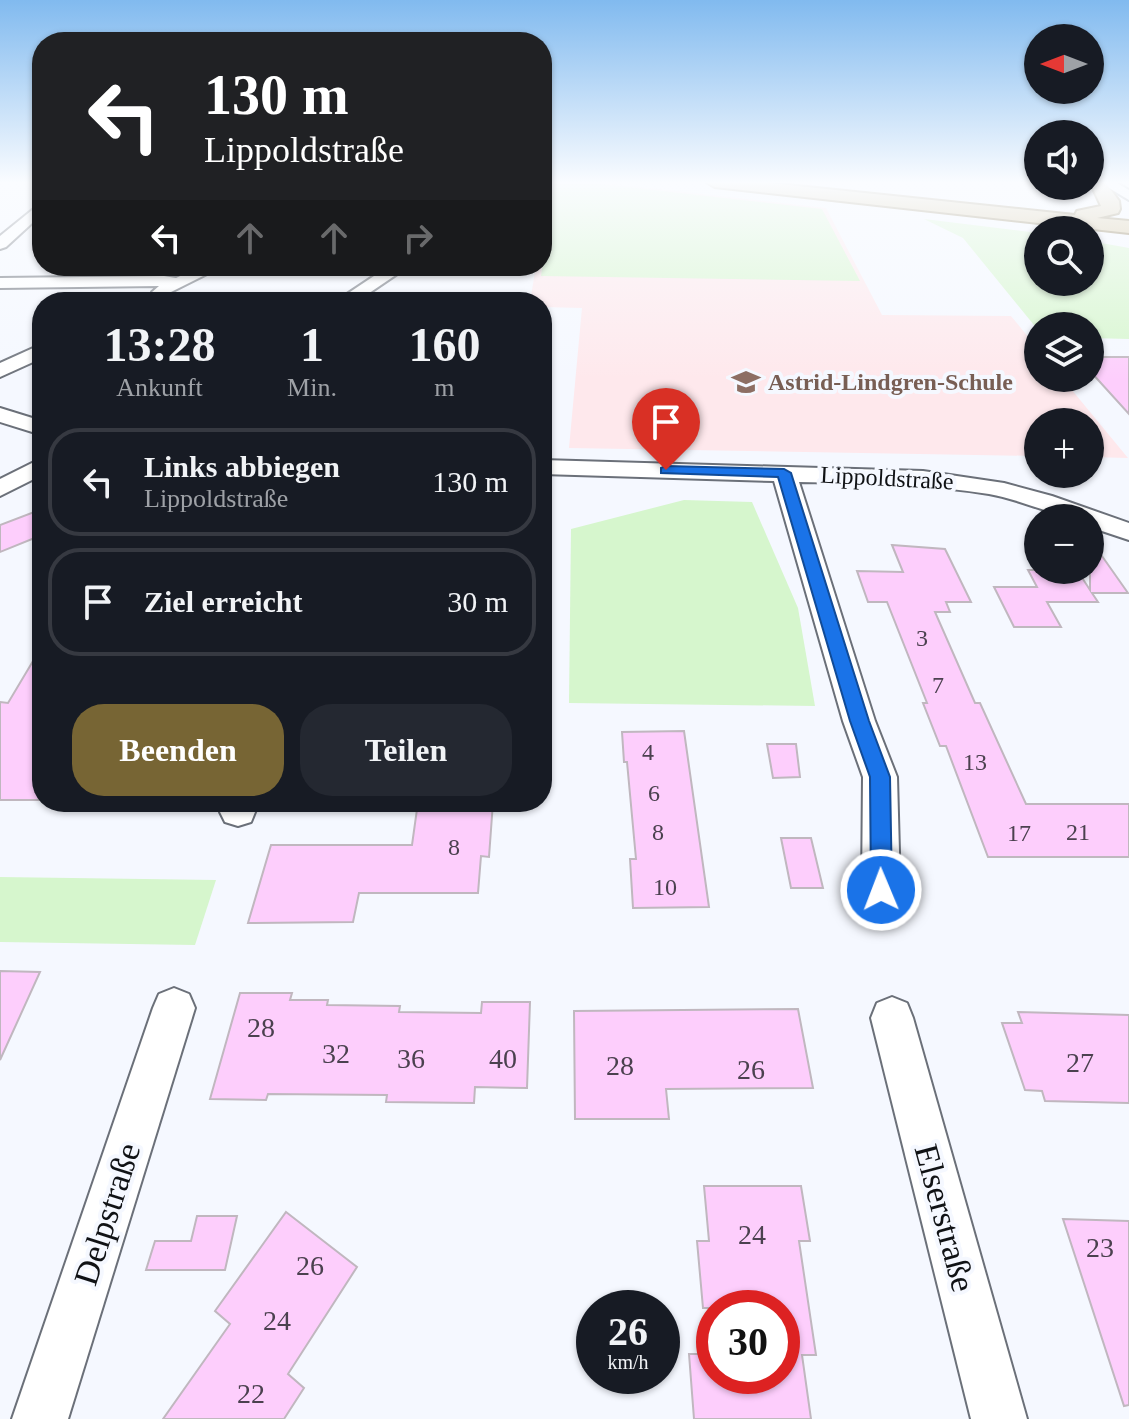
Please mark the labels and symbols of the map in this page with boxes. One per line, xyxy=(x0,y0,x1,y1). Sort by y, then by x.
north arrow xyxy=(1024,24,1104,104)
school or university icon: Astrid-Lindgren-Schule xyxy=(731,367,761,397)
place label: Astrid-Lindgren-Schule xyxy=(768,369,1013,395)
pin xyxy=(632,388,700,470)
street label: Lippoldstraße xyxy=(820,462,954,494)
house number: 3 xyxy=(916,625,928,651)
house number: 7 xyxy=(932,672,944,698)
house number: 4 xyxy=(642,739,654,765)
house number: 13 xyxy=(963,749,987,775)
house number: 6 xyxy=(648,780,660,806)
house number: 8 xyxy=(652,819,664,845)
house number: 21 xyxy=(1066,819,1090,845)
house number: 17 xyxy=(1007,820,1031,846)
house number: 8 xyxy=(448,834,460,860)
position arrow xyxy=(839,848,923,932)
house number: 10 xyxy=(653,874,677,900)
house number: 28 xyxy=(247,1012,275,1043)
house number: 32 xyxy=(322,1038,350,1069)
house number: 36 xyxy=(397,1043,425,1074)
house number: 40 xyxy=(489,1043,517,1074)
house number: 27 xyxy=(1066,1047,1094,1078)
house number: 28 xyxy=(606,1050,634,1081)
house number: 26 xyxy=(737,1054,765,1085)
street label: Delpstraße xyxy=(67,1138,147,1290)
street label: Elserstraße xyxy=(908,1140,982,1296)
house number: 24 xyxy=(738,1219,766,1250)
house number: 23 xyxy=(1086,1232,1114,1263)
house number: 26 xyxy=(296,1250,324,1281)
speed limit sign: 30 xyxy=(696,1290,800,1394)
house number: 24 xyxy=(263,1305,291,1336)
house number: 22 xyxy=(237,1378,265,1409)

